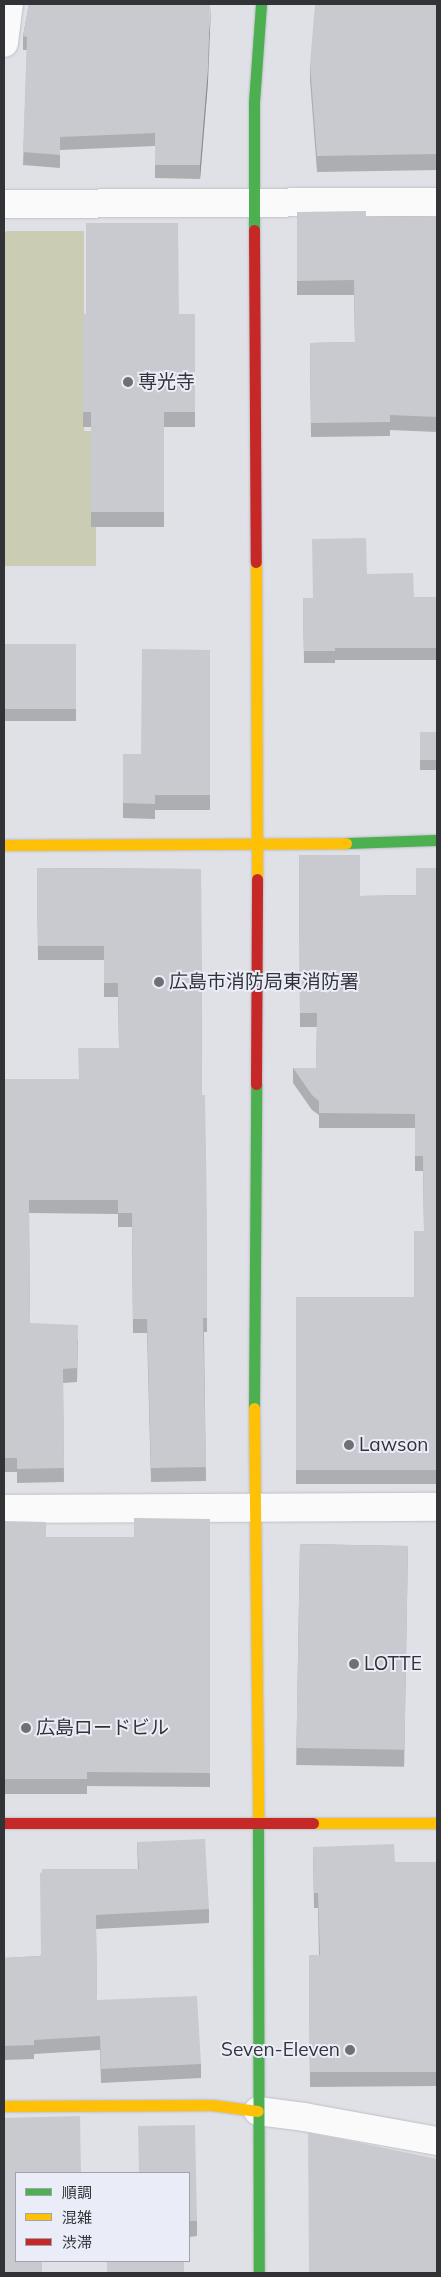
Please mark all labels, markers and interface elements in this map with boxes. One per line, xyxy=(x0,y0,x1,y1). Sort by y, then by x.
place label: 専光寺 xyxy=(138,371,195,393)
marker: 専光寺 xyxy=(122,376,134,388)
place label: 広島市消防局東消防署 xyxy=(169,971,359,993)
marker: 広島市消防局東消防署 xyxy=(153,976,165,988)
place label: Lawson xyxy=(359,1434,428,1456)
marker: Lawson xyxy=(343,1439,355,1451)
place label: LOTTE xyxy=(364,1653,422,1675)
marker: LOTTE xyxy=(348,1658,360,1670)
place label: 広島ロードビル xyxy=(36,1717,169,1739)
marker: 広島ロードビル xyxy=(20,1722,32,1734)
place label: Seven-Eleven xyxy=(221,2039,340,2061)
marker: Seven-Eleven xyxy=(344,2044,356,2056)
legend xyxy=(15,2172,190,2262)
text: 順調 xyxy=(62,2183,92,2202)
text: 混雑 xyxy=(62,2208,92,2227)
text: 渋滞 xyxy=(62,2233,92,2252)

